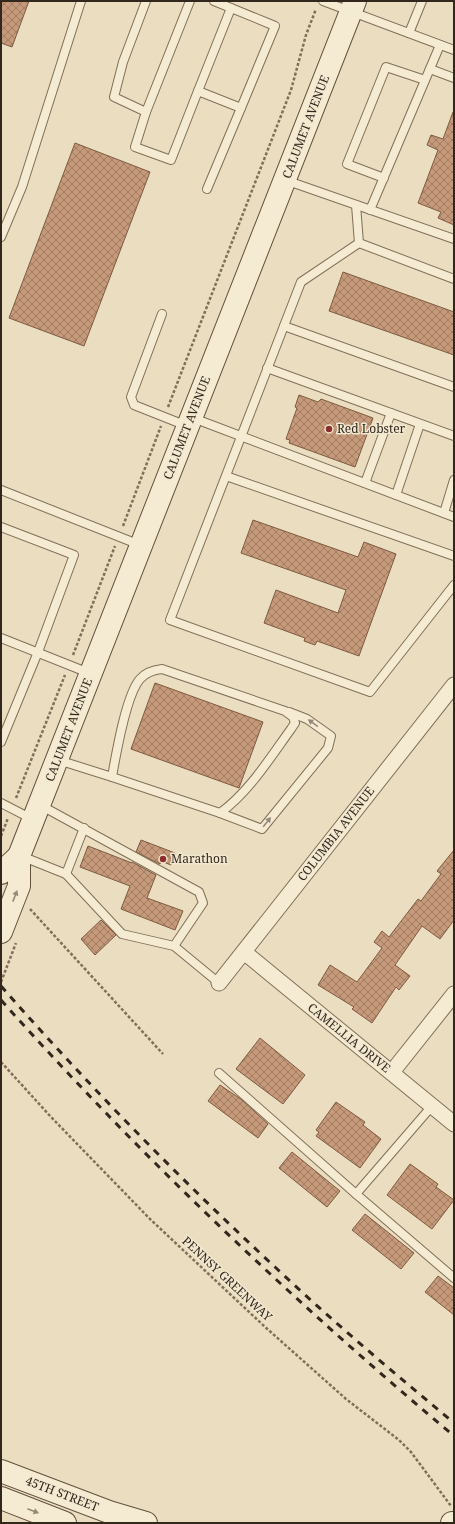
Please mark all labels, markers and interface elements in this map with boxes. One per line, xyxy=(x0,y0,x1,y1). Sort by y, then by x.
street label: CALUMET AVENUE xyxy=(278,73,333,181)
street label: CALUMET AVENUE xyxy=(159,374,214,482)
place label: Red Lobster xyxy=(337,420,406,437)
marker: Red Lobster xyxy=(324,424,334,434)
street label: CALUMET AVENUE xyxy=(41,676,96,784)
one-way arrow xyxy=(307,719,318,727)
street label: COLUMBIA AVENUE xyxy=(293,783,378,885)
one-way arrow xyxy=(263,817,272,827)
place label: Marathon xyxy=(171,850,228,867)
marker: Marathon xyxy=(158,854,168,864)
one-way arrow xyxy=(12,889,18,901)
street label: CAMELLIA DRIVE xyxy=(304,999,394,1076)
street label: PENNSY GREENWAY xyxy=(179,1232,276,1325)
street label: 45TH STREET xyxy=(23,1472,102,1516)
one-way arrow xyxy=(28,1508,40,1514)

